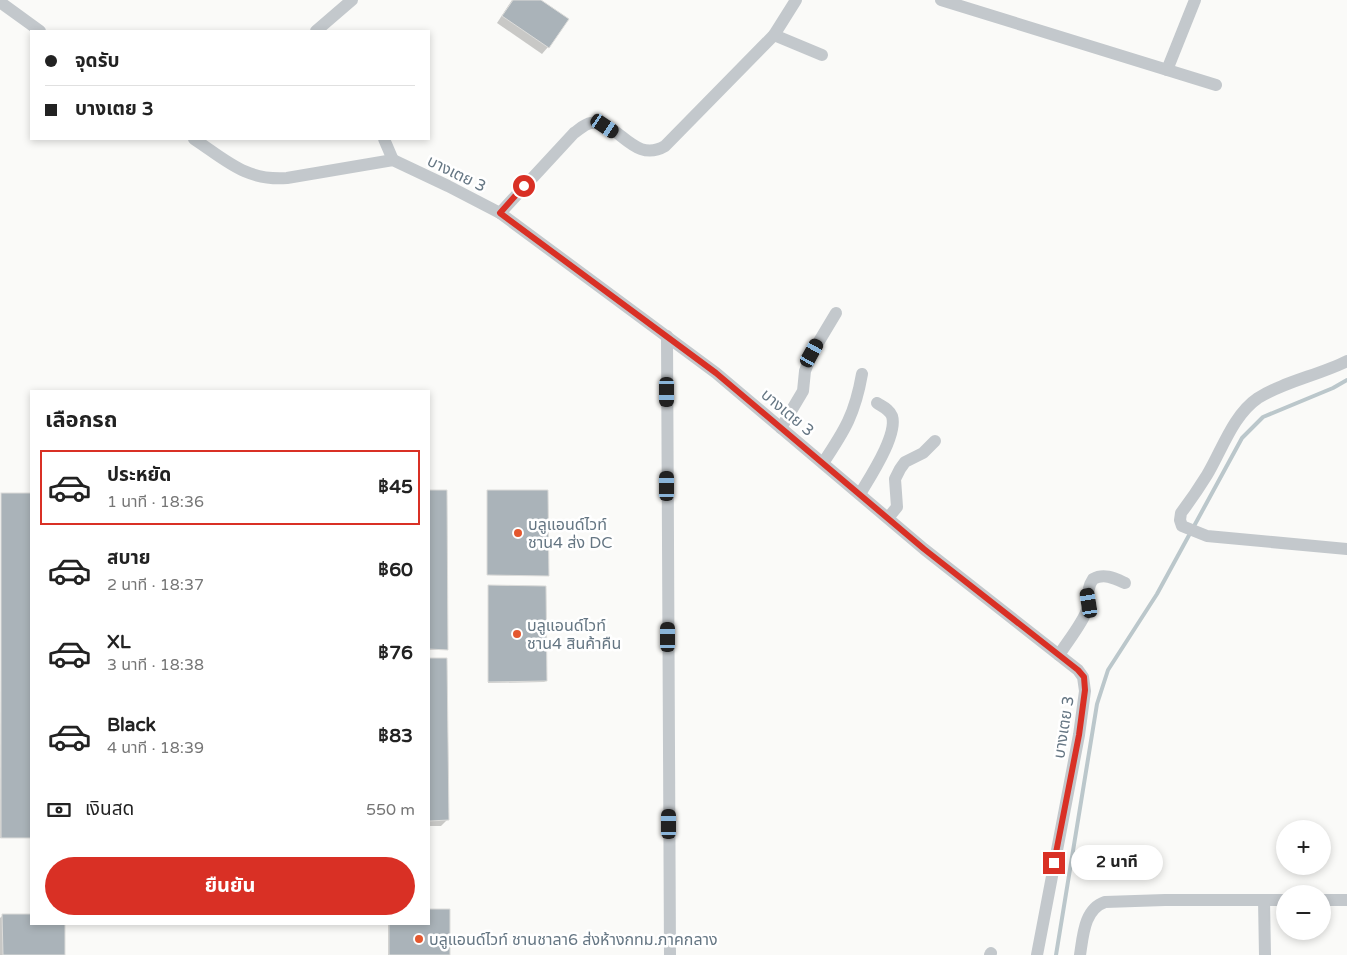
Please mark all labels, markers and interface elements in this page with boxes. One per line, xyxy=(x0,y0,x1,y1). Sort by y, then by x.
text: จุดรับ xyxy=(75,50,120,72)
text: บางเตย 3 xyxy=(75,98,154,120)
car xyxy=(588,111,621,141)
street label: บางเตย 3 xyxy=(424,151,489,197)
route start xyxy=(513,175,535,197)
car xyxy=(798,336,825,370)
car xyxy=(659,377,674,407)
street label: บางเตย 3 xyxy=(757,385,818,441)
text: เลือกรถ xyxy=(45,407,118,433)
text: ประหยัด xyxy=(107,464,171,486)
icon: car xyxy=(47,465,92,510)
car xyxy=(659,471,674,501)
text: ฿45 xyxy=(378,476,413,498)
text: 1 นาที · 18:36 xyxy=(107,492,204,512)
place label: บลูแอนด์ไวท์ ชาน4 ส่ง DC xyxy=(528,515,612,553)
marker: บลูแอนด์ไวท์ ชาน4 ส่ง DC xyxy=(512,527,524,539)
text: สบาย xyxy=(107,547,151,569)
icon: car xyxy=(47,548,92,593)
text: ฿60 xyxy=(378,559,413,581)
text: 2 นาที · 18:37 xyxy=(107,575,204,595)
car xyxy=(1079,587,1098,619)
place label: บลูแอนด์ไวท์ ชาน4 สินค้าคืน xyxy=(527,616,621,654)
car xyxy=(660,622,675,652)
marker: บลูแอนด์ไวท์ ชาน4 สินค้าคืน xyxy=(511,628,523,640)
icon: car xyxy=(47,631,92,676)
text: XL xyxy=(107,631,131,653)
text: ฿76 xyxy=(378,642,413,664)
text: 3 นาที · 18:38 xyxy=(107,655,204,675)
street label: บางเตย 3 xyxy=(1049,694,1079,760)
icon: car xyxy=(47,714,92,759)
text: Black xyxy=(107,714,156,736)
text: ฿83 xyxy=(378,725,413,747)
text: 4 นาที · 18:39 xyxy=(107,738,204,758)
icon: cash xyxy=(45,796,73,824)
text: เงินสด xyxy=(85,798,134,820)
text: 550 m xyxy=(366,800,415,820)
car xyxy=(661,809,676,839)
map controls xyxy=(1276,820,1331,940)
button: + xyxy=(1276,820,1331,875)
callout: 2 นาที xyxy=(1072,846,1164,880)
route end xyxy=(1043,852,1065,874)
text: 2 นาที xyxy=(1096,852,1138,872)
button: ยืนยัน xyxy=(45,857,415,915)
button: − xyxy=(1276,885,1331,940)
place label: บลูแอนด์ไวท์ ชานชาลา6 ส่งห้างกทม.ภาคกลาง xyxy=(429,930,718,950)
marker: บลูแอนด์ไวท์ ชานชาลา6 ส่งห้างกทม.ภาคกลาง xyxy=(413,933,425,945)

